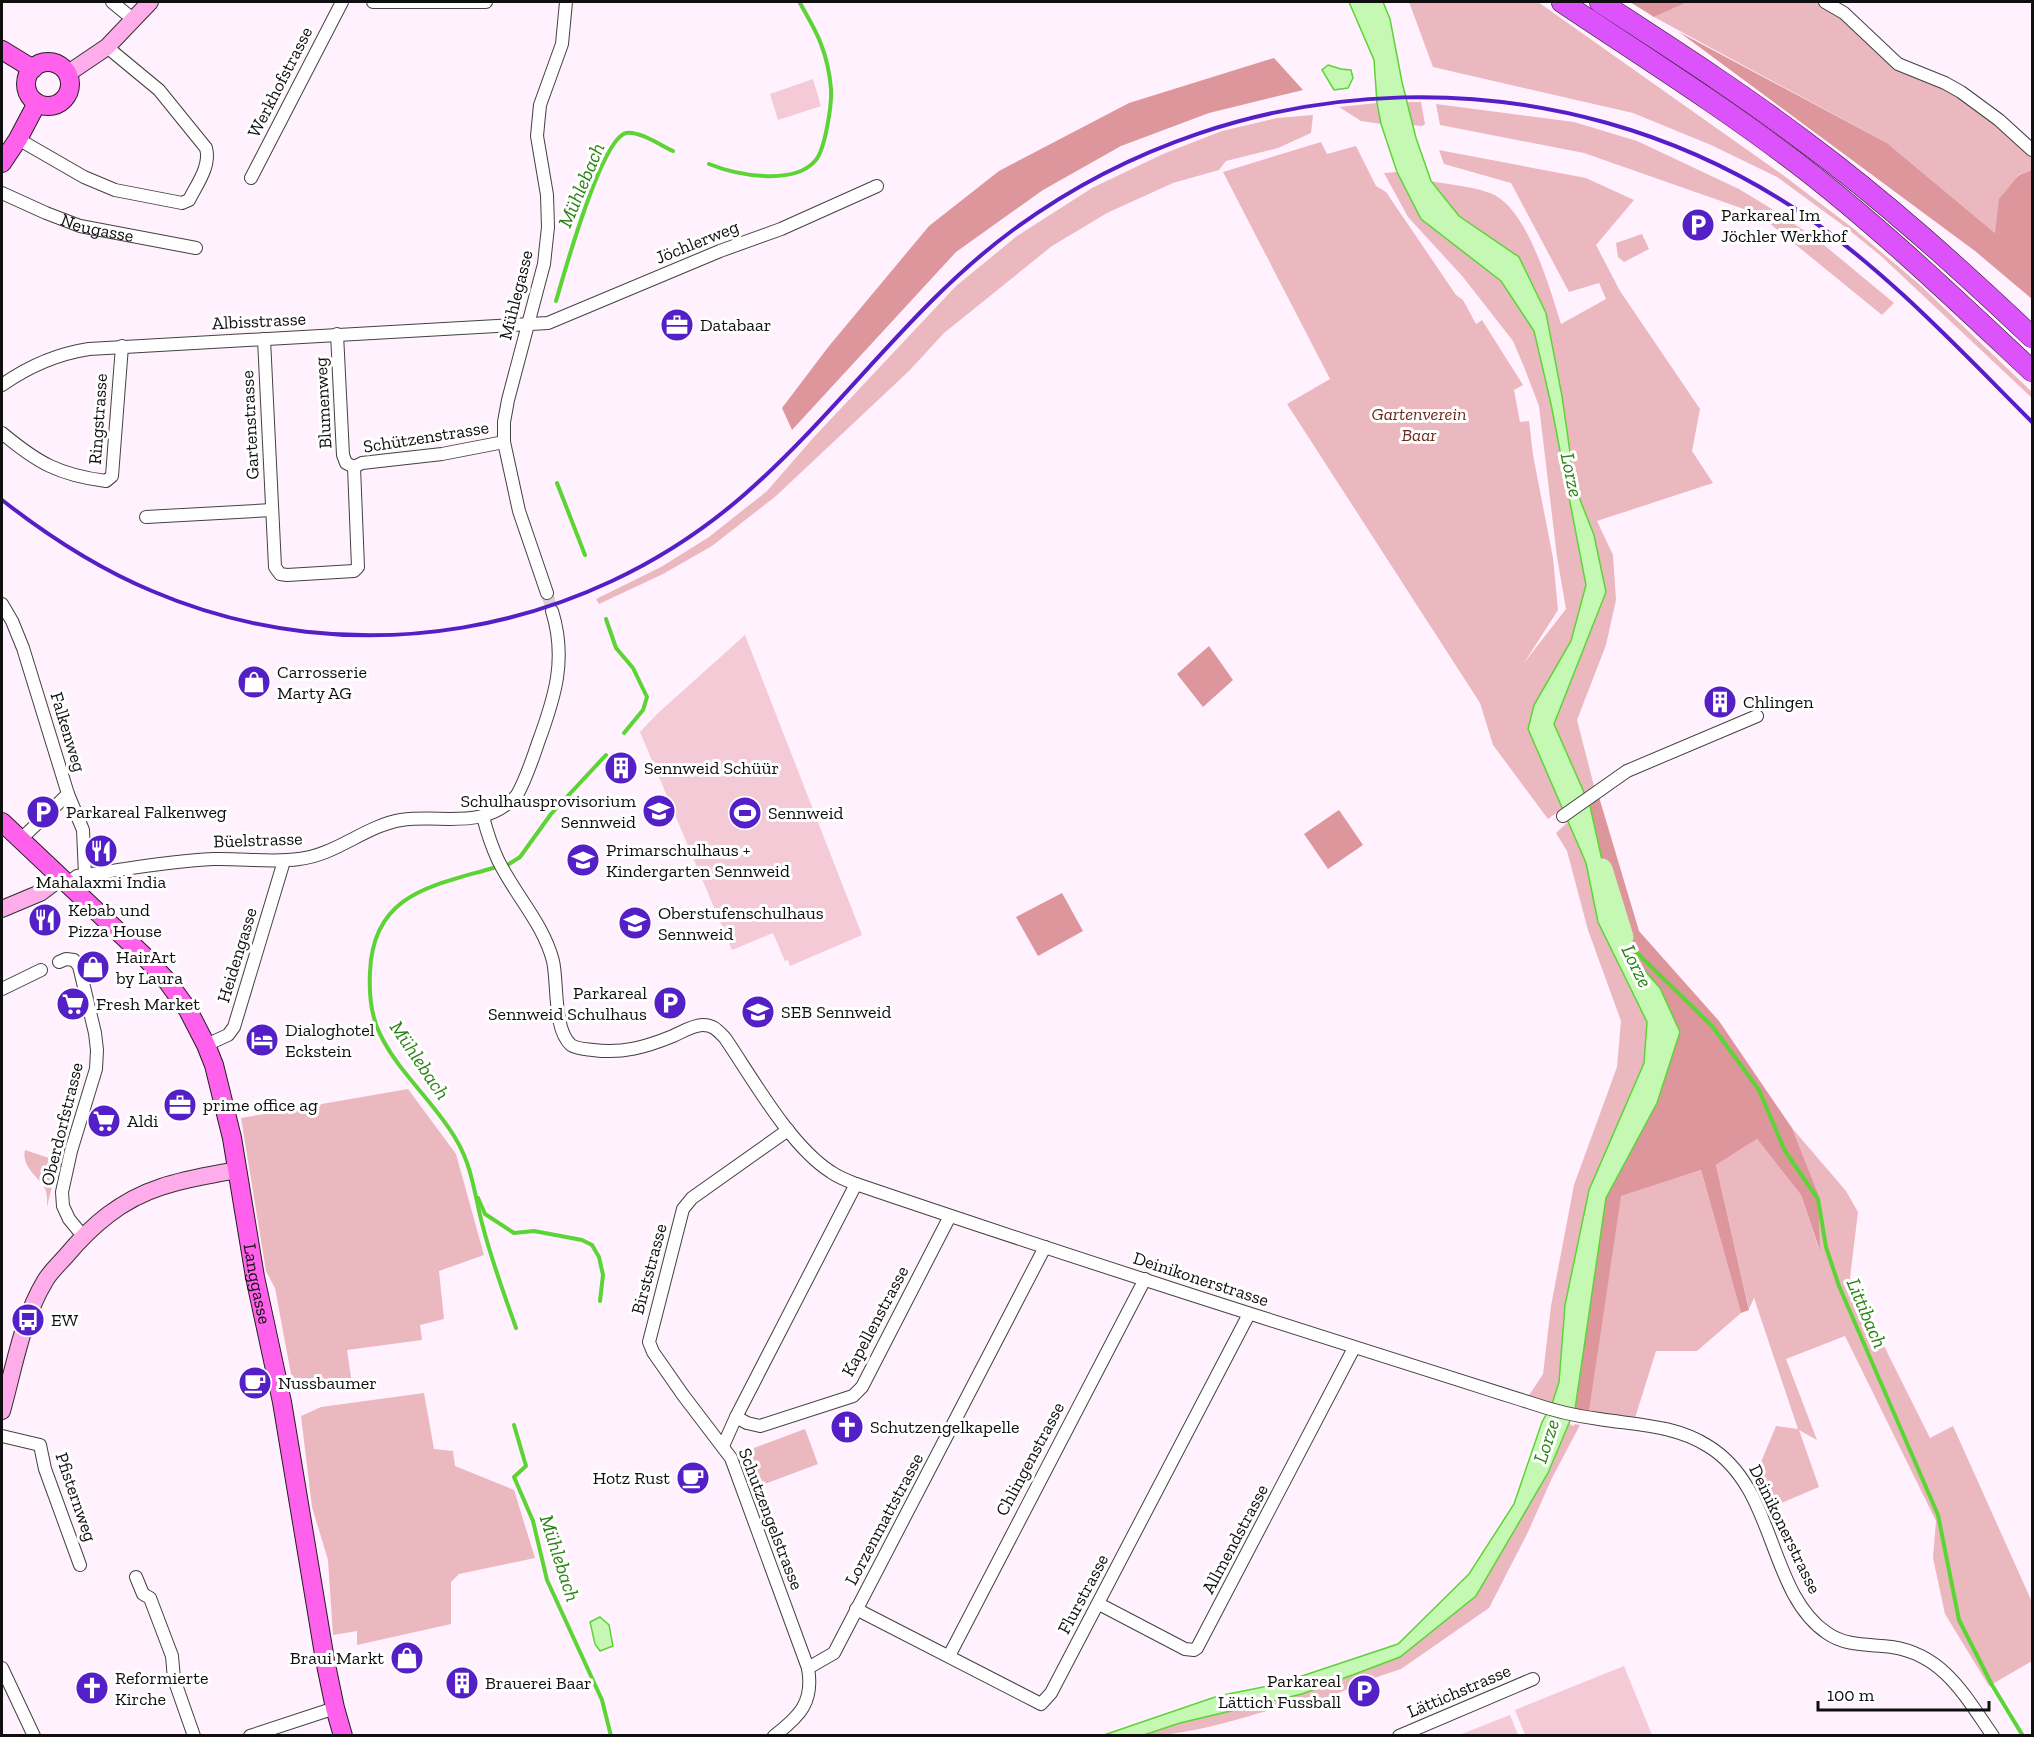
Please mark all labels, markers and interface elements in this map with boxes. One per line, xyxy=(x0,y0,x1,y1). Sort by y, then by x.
street label: Werkhofstrasse xyxy=(243,23,317,141)
water label: Mühlebach xyxy=(552,139,610,231)
place label: Parkareal Im Jöchler Werkhof xyxy=(1721,204,1848,247)
parking icon: Parkareal Im Jöchler Werkhof xyxy=(1680,207,1716,243)
street label: Neugasse xyxy=(58,209,136,247)
street label: Jöchlerweg xyxy=(652,215,742,269)
street label: Mühlegasse xyxy=(494,248,538,342)
office icon: Databaar xyxy=(659,307,695,343)
street label: Albisstrasse xyxy=(211,308,307,334)
place label: Databaar xyxy=(700,314,771,336)
street label: Blumenweg xyxy=(310,357,336,449)
street label: Gartenstrasse xyxy=(236,370,264,480)
street label: Ringstrasse xyxy=(84,373,112,465)
park label: Gartenverein Baar xyxy=(1372,403,1466,446)
street label: Schützenstrasse xyxy=(362,416,490,458)
water label: Lorze xyxy=(1556,451,1588,499)
place label: Carrosserie Marty AG xyxy=(277,661,367,704)
shop icon: Carrosserie Marty AG xyxy=(236,664,272,700)
building icon: Chlingen xyxy=(1702,684,1738,720)
street label: Falkenweg xyxy=(45,689,91,775)
place label: Chlingen xyxy=(1743,691,1814,713)
building icon: Sennweid Schüür xyxy=(603,750,639,786)
place label: Sennweid Schüür xyxy=(644,757,779,779)
place label: Schulhausprovisorium Sennweid xyxy=(460,790,636,833)
school or university icon: Schulhausprovisorium Sennweid xyxy=(641,793,677,829)
parking icon: Parkareal Falkenweg xyxy=(25,794,61,830)
sports icon: Sennweid xyxy=(727,795,763,831)
place label: Parkareal Falkenweg xyxy=(66,801,227,823)
place label: Sennweid xyxy=(768,802,843,824)
street label: Büelstrasse xyxy=(213,827,303,853)
restaurant icon: Mahalaxmi India xyxy=(83,833,119,869)
place label: Primarschulhaus + Kindergarten Sennweid xyxy=(606,839,790,882)
school or university icon: Primarschulhaus + Kindergarten Sennweid xyxy=(565,842,601,878)
place label: Mahalaxmi India xyxy=(36,871,166,893)
place label: Kebab und Pizza House xyxy=(68,899,162,942)
restaurant icon: Kebab und Pizza House xyxy=(27,902,63,938)
place label: Oberstufenschulhaus Sennweid xyxy=(658,902,824,945)
street label: Heidengasse xyxy=(212,905,262,1005)
school or university icon: Oberstufenschulhaus Sennweid xyxy=(617,905,653,941)
water label: Lorze xyxy=(1616,941,1658,991)
place label: HairArt by Laura xyxy=(115,946,183,989)
shop icon: HairArt by Laura xyxy=(75,949,111,985)
place label: Parkareal Sennweid Schulhaus xyxy=(488,982,647,1025)
parking icon: Parkareal Sennweid Schulhaus xyxy=(652,985,688,1021)
supermarket icon: Fresh Market xyxy=(55,986,91,1022)
place label: Fresh Market xyxy=(96,993,200,1015)
school or university icon: SEB Sennweid xyxy=(740,994,776,1030)
place label: SEB Sennweid xyxy=(781,1001,892,1023)
water label: Mühlebach xyxy=(385,1016,455,1104)
place label: Dialoghotel Eckstein xyxy=(285,1019,375,1062)
hotel icon: Dialoghotel Eckstein xyxy=(244,1022,280,1058)
street label: Oberdorfstrasse xyxy=(36,1060,88,1188)
office icon: prime office ag xyxy=(162,1087,198,1123)
place label: prime office ag xyxy=(203,1094,318,1116)
supermarket icon: Aldi xyxy=(86,1103,122,1139)
place label: Aldi xyxy=(127,1110,158,1132)
street label: Birststrasse xyxy=(626,1221,672,1317)
street label: Langgasse xyxy=(239,1242,276,1326)
street label: Deinikonerstrasse xyxy=(1130,1247,1272,1311)
street label: Kapellenstrasse xyxy=(837,1262,913,1380)
water label: Littibach xyxy=(1842,1275,1892,1351)
bus stop icon: EW xyxy=(10,1302,46,1338)
place label: EW xyxy=(51,1309,79,1331)
cafe icon: Nussbaumer xyxy=(237,1365,273,1401)
place label: Nussbaumer xyxy=(278,1372,377,1394)
street label: Chlingenstrasse xyxy=(991,1398,1069,1520)
church icon: Schutzengelkapelle xyxy=(829,1409,865,1445)
place label: Schutzengelkapelle xyxy=(870,1416,1019,1438)
water label: Lorze xyxy=(1528,1416,1564,1466)
street label: Schutzengelstrasse xyxy=(734,1445,808,1593)
street label: Pfisternweg xyxy=(50,1449,102,1545)
street label: Lorzenmattstrasse xyxy=(840,1449,928,1589)
cafe icon: Hotz Rust xyxy=(675,1460,711,1496)
street label: Deinikonerstrasse xyxy=(1744,1461,1826,1597)
place label: Hotz Rust xyxy=(593,1467,670,1489)
street label: Allmendstrasse xyxy=(1197,1481,1273,1597)
water label: Mühlebach xyxy=(535,1512,585,1604)
street label: Flurstrasse xyxy=(1053,1550,1113,1638)
shop icon: Braui Markt xyxy=(389,1640,425,1676)
place label: Braui Markt xyxy=(290,1647,384,1669)
street label: Lättichstrasse xyxy=(1404,1659,1514,1723)
building icon: Brauerei Baar xyxy=(444,1665,480,1701)
place label: Reformierte Kirche xyxy=(115,1667,209,1710)
church icon: Reformierte Kirche xyxy=(74,1670,110,1706)
place label: Parkareal Lättich Fussball xyxy=(1218,1670,1341,1713)
place label: Brauerei Baar xyxy=(485,1672,592,1694)
parking icon: Parkareal Lättich Fussball xyxy=(1346,1673,1382,1709)
scale bar xyxy=(1818,1674,1989,1712)
text: 100 m xyxy=(1827,1684,1875,1706)

